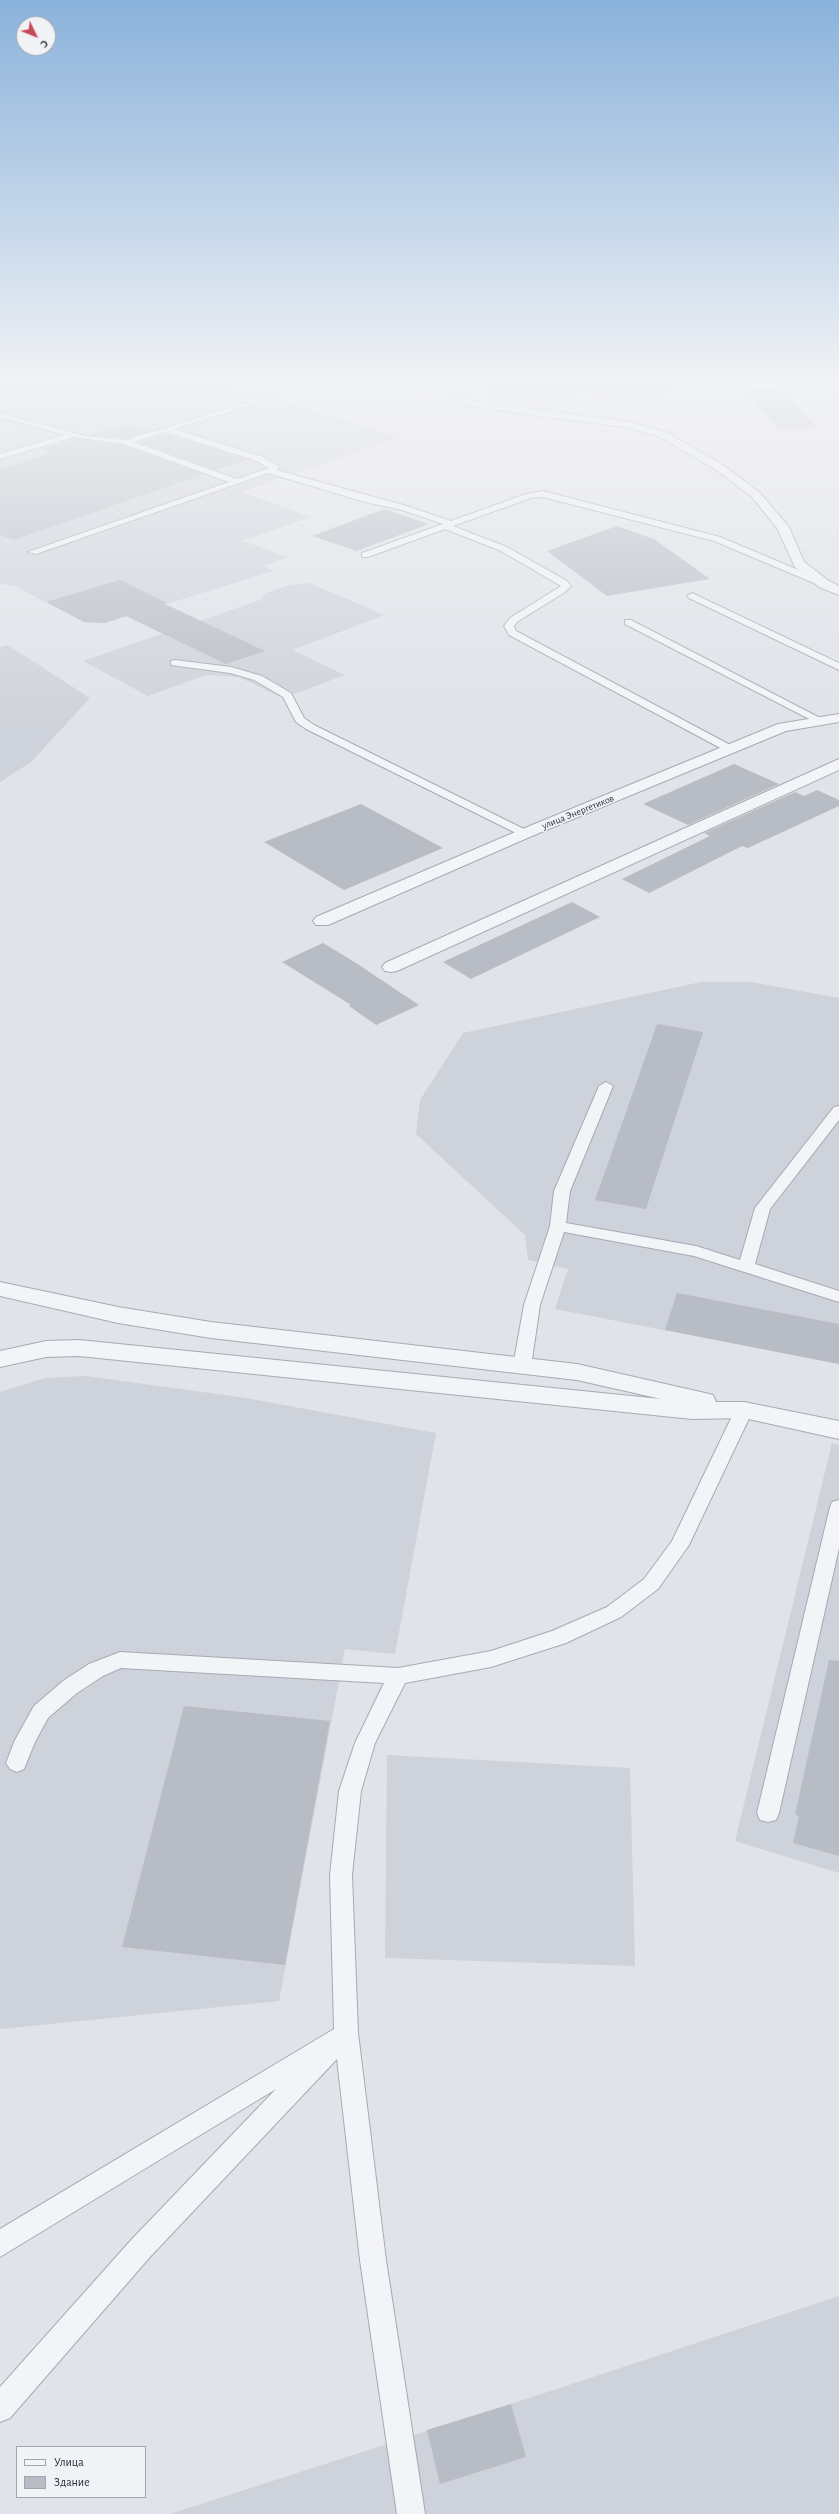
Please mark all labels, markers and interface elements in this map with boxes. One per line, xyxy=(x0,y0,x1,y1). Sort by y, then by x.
north arrow xyxy=(16,16,56,56)
text: С xyxy=(38,38,51,50)
street label: улица Энергетиков xyxy=(540,792,616,832)
legend xyxy=(16,2446,146,2498)
text: Улица xyxy=(54,2456,84,2468)
text: Здание xyxy=(54,2476,90,2488)

